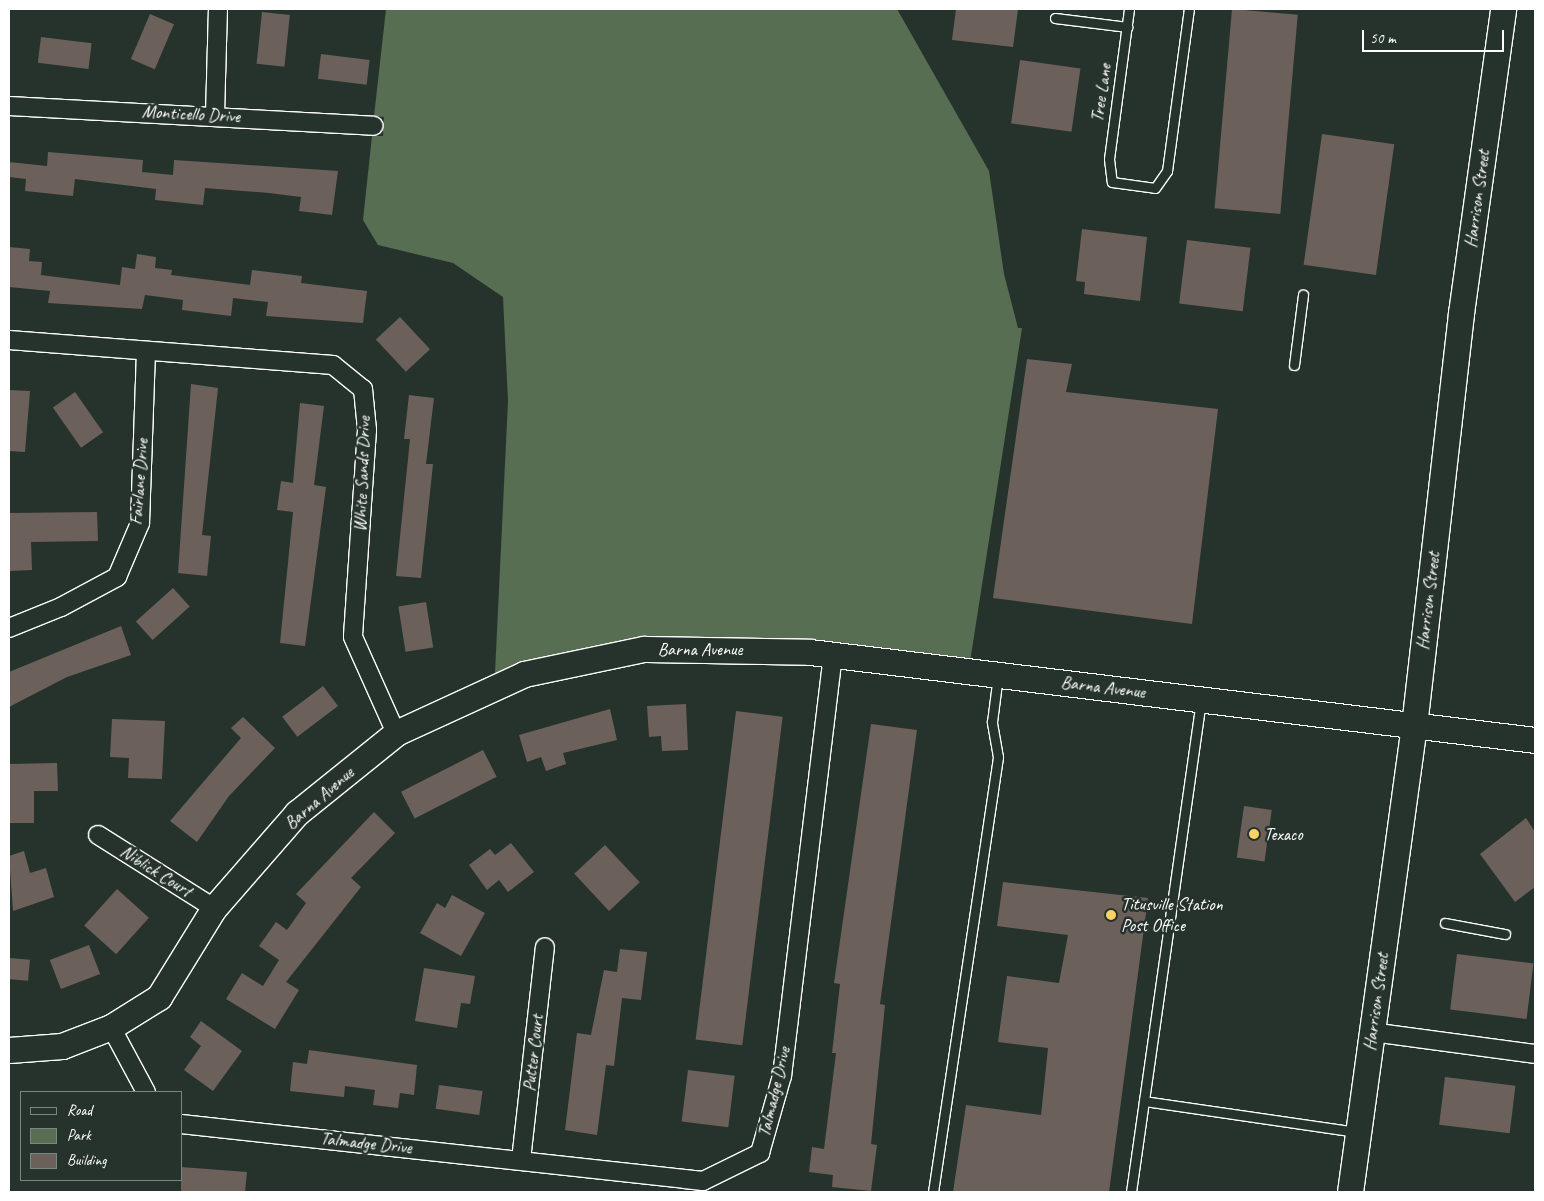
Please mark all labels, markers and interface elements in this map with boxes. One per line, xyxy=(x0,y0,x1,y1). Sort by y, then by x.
scale bar xyxy=(1364,20,1506,52)
text: 50 m xyxy=(1370,29,1396,48)
street label: Tree Lane xyxy=(1086,62,1116,124)
street label: Monticello Drive xyxy=(141,101,241,127)
street label: Harrison Street xyxy=(1459,149,1495,249)
street label: White Sands Drive xyxy=(349,416,375,532)
street label: Fairlane Drive xyxy=(125,438,153,526)
street label: Harrison Street xyxy=(1411,551,1445,651)
street label: Barna Avenue xyxy=(658,638,742,660)
street label: Barna Avenue xyxy=(1060,671,1146,703)
street label: Barna Avenue xyxy=(280,762,358,834)
place label: Texaco xyxy=(1264,823,1303,845)
marker: Texaco xyxy=(1248,828,1260,840)
street label: Niblick Court xyxy=(116,841,196,901)
place label: Titusville Station Post Office xyxy=(1121,894,1224,936)
marker: Titusville Station Post Office xyxy=(1105,909,1117,921)
street label: Harrison Street xyxy=(1358,952,1394,1052)
street label: Putter Court xyxy=(518,1014,548,1092)
street label: Talmadge Drive xyxy=(753,1045,795,1139)
legend xyxy=(20,1091,182,1181)
text: Road xyxy=(67,1101,92,1120)
text: Park xyxy=(67,1126,91,1145)
street label: Talmadge Drive xyxy=(319,1127,413,1159)
text: Building xyxy=(67,1151,106,1170)

